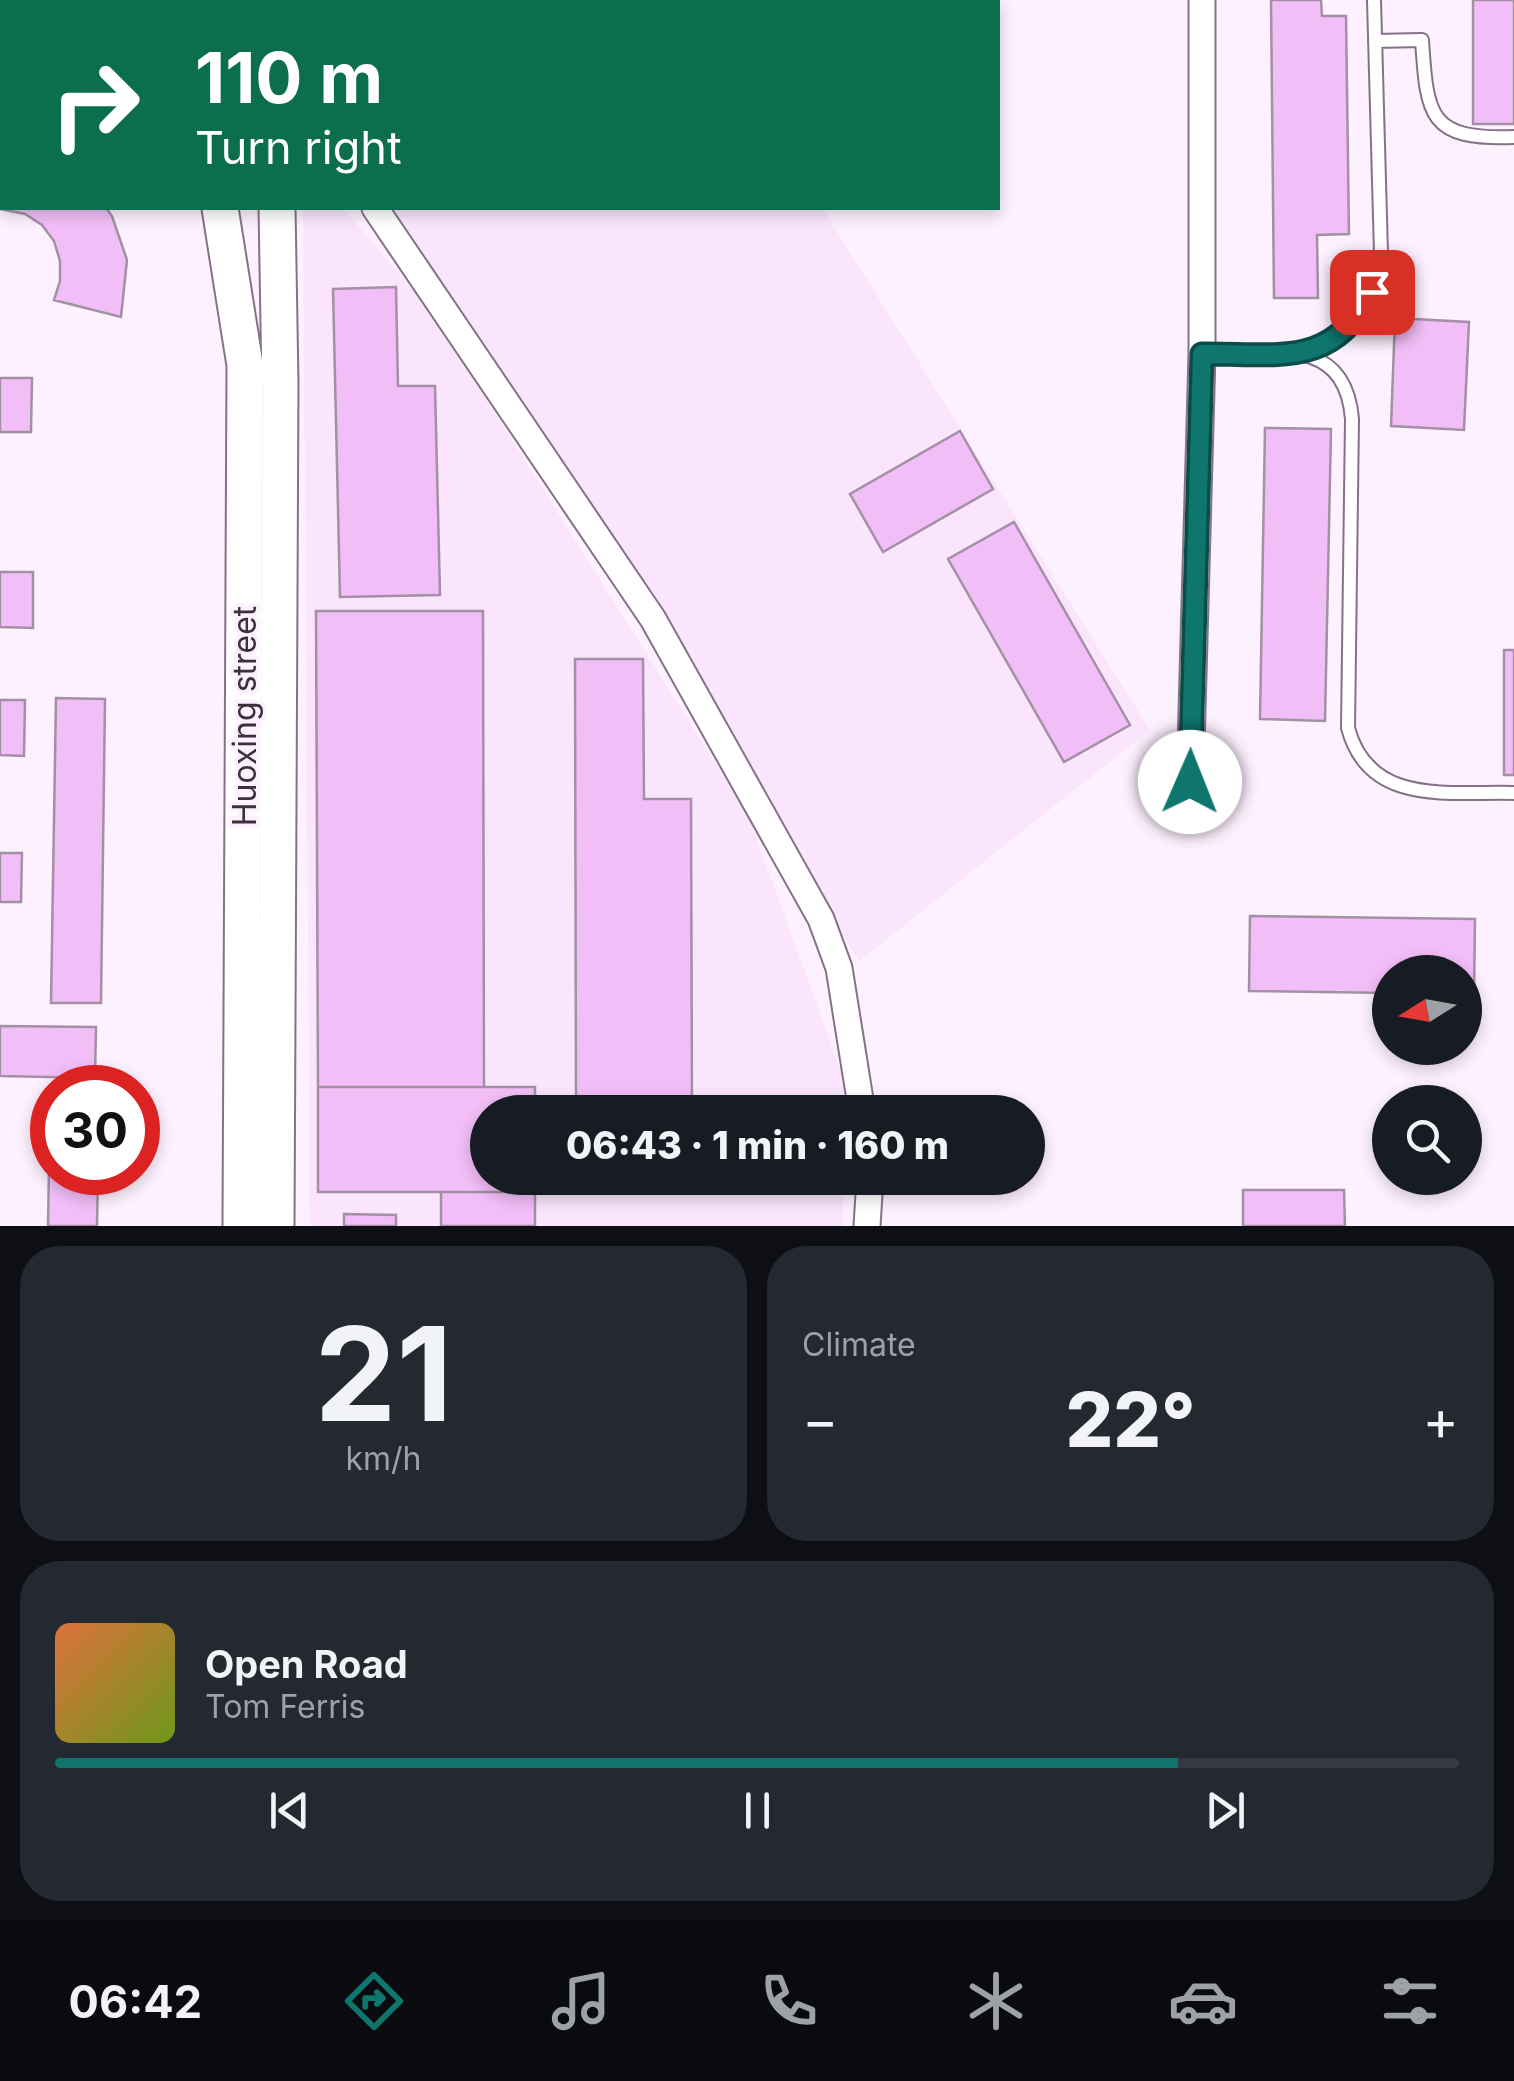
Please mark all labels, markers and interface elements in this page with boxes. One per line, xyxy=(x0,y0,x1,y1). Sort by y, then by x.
text: 110 m xyxy=(195,35,383,120)
icon: right xyxy=(30,40,160,170)
text: Turn right xyxy=(195,120,402,175)
pin xyxy=(1330,250,1415,335)
icon: arrive xyxy=(1345,265,1400,320)
street label: Huoxing street xyxy=(225,606,264,826)
position arrow xyxy=(1138,730,1242,834)
north arrow xyxy=(1372,955,1482,1065)
map controls xyxy=(1372,955,1482,1195)
speed limit sign: 30 xyxy=(30,1065,160,1195)
button: search xyxy=(1372,1085,1482,1195)
text: 06:43 · 1 min · 160 m xyxy=(566,1122,949,1168)
text: 21 xyxy=(315,1295,452,1452)
text: Climate xyxy=(802,1325,916,1364)
text: 22° xyxy=(1065,1374,1196,1465)
text: − xyxy=(802,1387,838,1453)
text: + xyxy=(1423,1387,1459,1453)
text: km/h xyxy=(345,1439,422,1478)
text: Open Road xyxy=(205,1641,408,1687)
text: Tom Ferris xyxy=(205,1687,365,1726)
icon: previous xyxy=(262,1783,317,1838)
icon: pause xyxy=(730,1783,785,1838)
icon: next xyxy=(1198,1783,1253,1838)
icon: directions xyxy=(339,1966,409,2036)
icon: music xyxy=(546,1966,616,2036)
icon: phone xyxy=(754,1966,824,2036)
icon: climate xyxy=(961,1966,1031,2036)
icon: car xyxy=(1168,1966,1238,2036)
icon: filters xyxy=(1375,1966,1445,2036)
text: 06:42 xyxy=(69,1974,202,2029)

